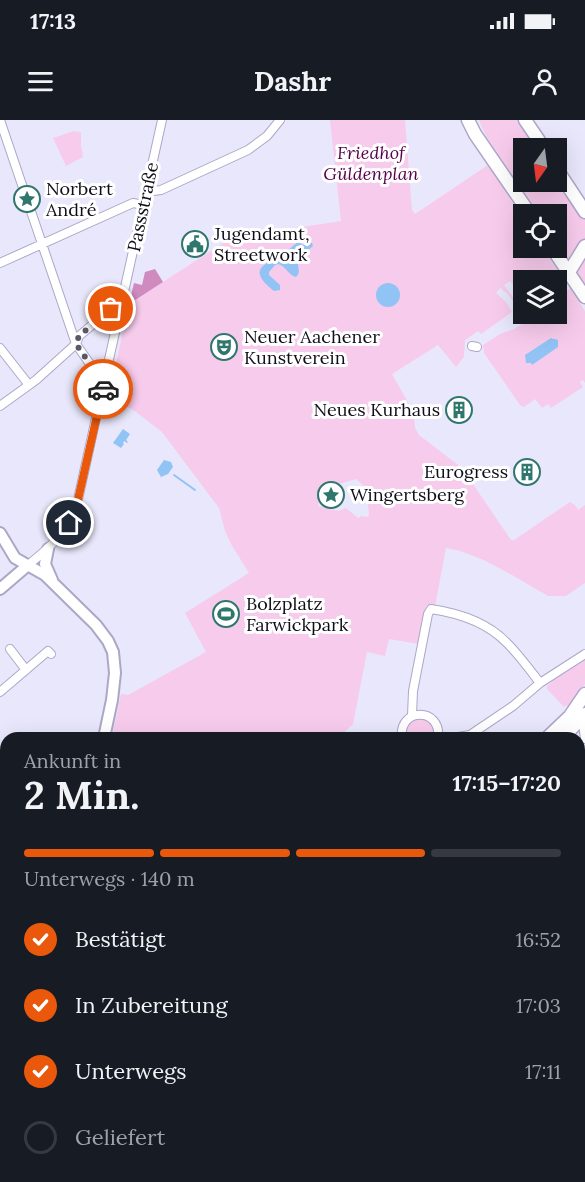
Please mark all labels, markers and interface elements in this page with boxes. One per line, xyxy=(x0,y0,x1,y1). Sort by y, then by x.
text: 17:13 xyxy=(30,7,76,35)
text: Dashr xyxy=(254,64,331,98)
icon: menu xyxy=(24,65,57,98)
icon: person xyxy=(528,65,561,98)
north arrow xyxy=(513,138,567,192)
map controls xyxy=(513,138,567,324)
park label: Friedhof Güldenplan xyxy=(323,141,419,185)
street label: Passstraße xyxy=(122,160,163,254)
place label: Norbert André xyxy=(45,177,113,221)
place icon: Norbert André xyxy=(12,184,42,214)
button: locate xyxy=(513,204,567,258)
place label: Jugendamt, Streetwork xyxy=(213,222,310,266)
public building icon: Jugendamt, Streetwork xyxy=(180,229,210,259)
button: layers xyxy=(513,270,567,324)
pin xyxy=(85,283,136,334)
icon: bag xyxy=(94,292,127,325)
place label: Neuer Aachener Kunstverein xyxy=(244,325,380,369)
theatre icon: Neuer Aachener Kunstverein xyxy=(209,332,239,362)
courier xyxy=(73,359,133,419)
icon: car xyxy=(87,373,120,406)
building icon: Neues Kurhaus xyxy=(444,395,474,425)
place label: Neues Kurhaus xyxy=(314,398,440,421)
building icon: Eurogress xyxy=(512,457,542,487)
place label: Eurogress xyxy=(424,460,508,483)
place icon: Wingertsberg xyxy=(316,480,346,510)
place label: Wingertsberg xyxy=(350,483,465,506)
pin xyxy=(43,497,94,548)
icon: home xyxy=(52,506,85,539)
place label: Bolzplatz Farwickpark xyxy=(246,592,349,636)
sports icon: Bolzplatz Farwickpark xyxy=(211,599,241,629)
text: Ankunft in xyxy=(24,748,121,773)
text: 17:15–17:20 xyxy=(453,769,561,797)
text: 2 Min. xyxy=(24,770,139,820)
text: Unterwegs · 140 m xyxy=(24,866,195,891)
icon: check xyxy=(24,923,57,956)
text: Bestätigt xyxy=(75,925,166,953)
text: 16:52 xyxy=(516,927,561,952)
icon: check xyxy=(24,989,57,1022)
text: In Zubereitung xyxy=(75,991,228,1019)
text: 17:03 xyxy=(516,993,561,1018)
icon: check xyxy=(24,1055,57,1088)
text: Unterwegs xyxy=(75,1057,186,1085)
text: 17:11 xyxy=(525,1059,561,1084)
text: Geliefert xyxy=(75,1123,165,1151)

